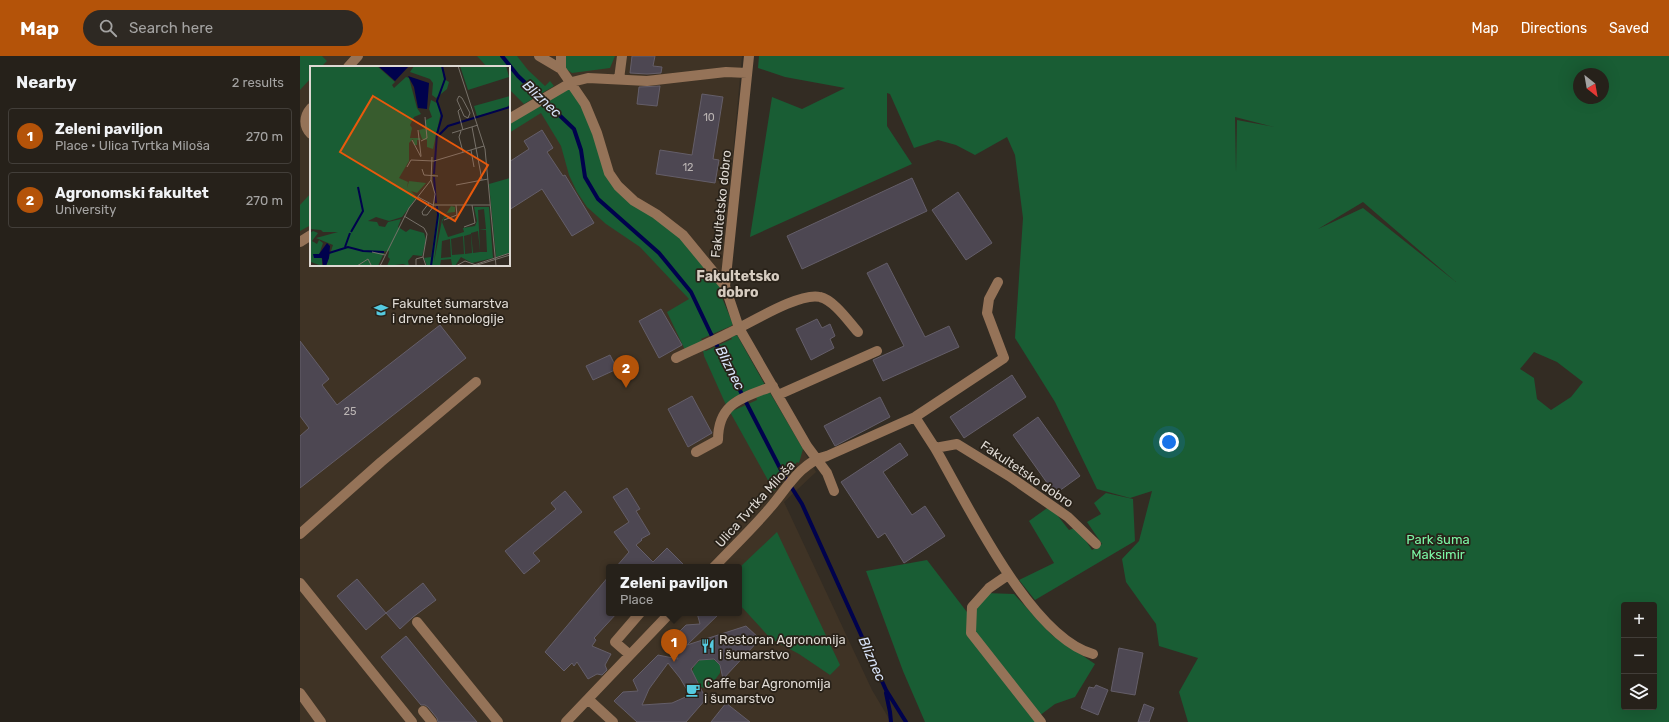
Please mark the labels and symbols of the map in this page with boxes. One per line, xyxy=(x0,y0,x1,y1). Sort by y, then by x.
inset map xyxy=(310,66,510,266)
north arrow xyxy=(1573,68,1609,104)
water label: Bliznec xyxy=(519,77,565,122)
house number: 10 xyxy=(703,111,715,124)
street label: Fakultetsko dobro xyxy=(708,149,734,259)
house number: 12 xyxy=(682,161,694,174)
district label: Fakultetsko dobro xyxy=(696,268,780,301)
place label: Fakultet šumarstva i drvne tehnologije xyxy=(392,296,509,327)
school or university icon: Fakultet šumarstva i drvne tehnologije xyxy=(373,302,389,318)
water label: Bliznec xyxy=(712,343,748,393)
pin: 2 xyxy=(613,355,639,388)
house number: 25 xyxy=(344,405,357,418)
your location xyxy=(1159,432,1179,452)
street label: Fakultetsko dobro xyxy=(978,437,1076,511)
street label: Ulica Tvrtka Miloša xyxy=(712,458,798,550)
park label: Park šuma Maksimir xyxy=(1406,532,1470,562)
pin: 1 xyxy=(661,629,687,662)
place label: Restoran Agronomija i šumarstvo xyxy=(719,632,846,662)
water label: Bliznec xyxy=(855,634,890,684)
restaurant icon: Restoran Agronomija i šumarstvo xyxy=(700,638,716,654)
place label: Caffe bar Agronomija i šumarstvo xyxy=(704,676,831,706)
cafe icon: Caffe bar Agronomija i šumarstvo xyxy=(685,682,701,698)

